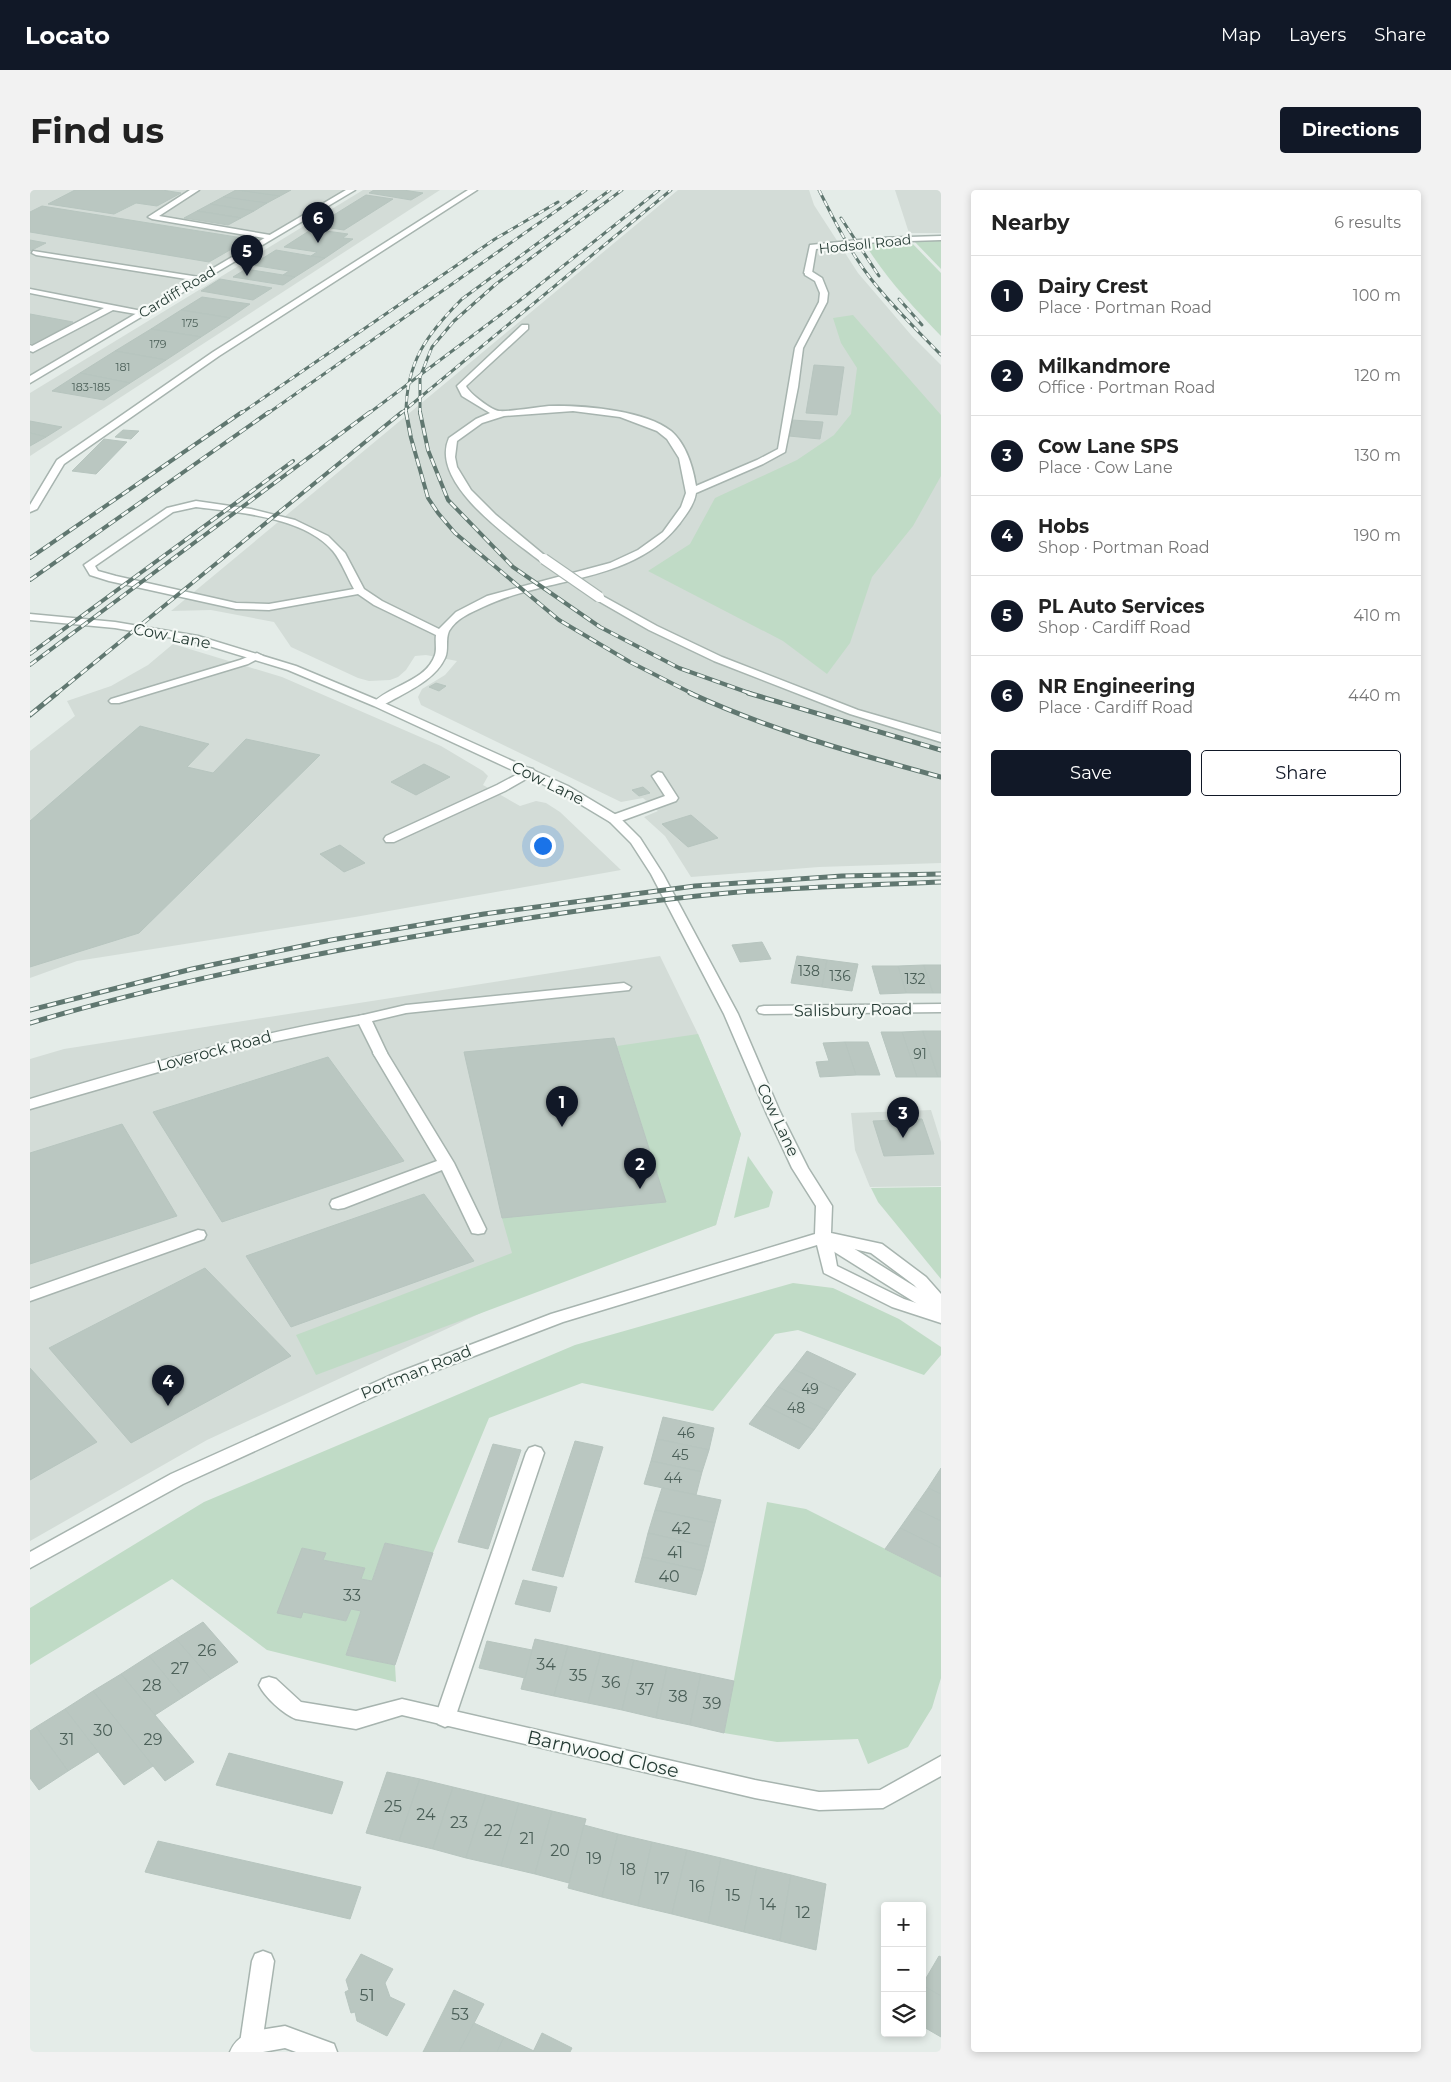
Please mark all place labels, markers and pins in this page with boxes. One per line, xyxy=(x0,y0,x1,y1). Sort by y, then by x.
pin: 6 xyxy=(302,202,334,243)
pin: 5 xyxy=(231,235,263,276)
pin: 1 xyxy=(546,1086,578,1127)
pin: 3 xyxy=(887,1097,919,1138)
pin: 2 xyxy=(624,1148,656,1189)
pin: 4 xyxy=(152,1365,184,1406)

